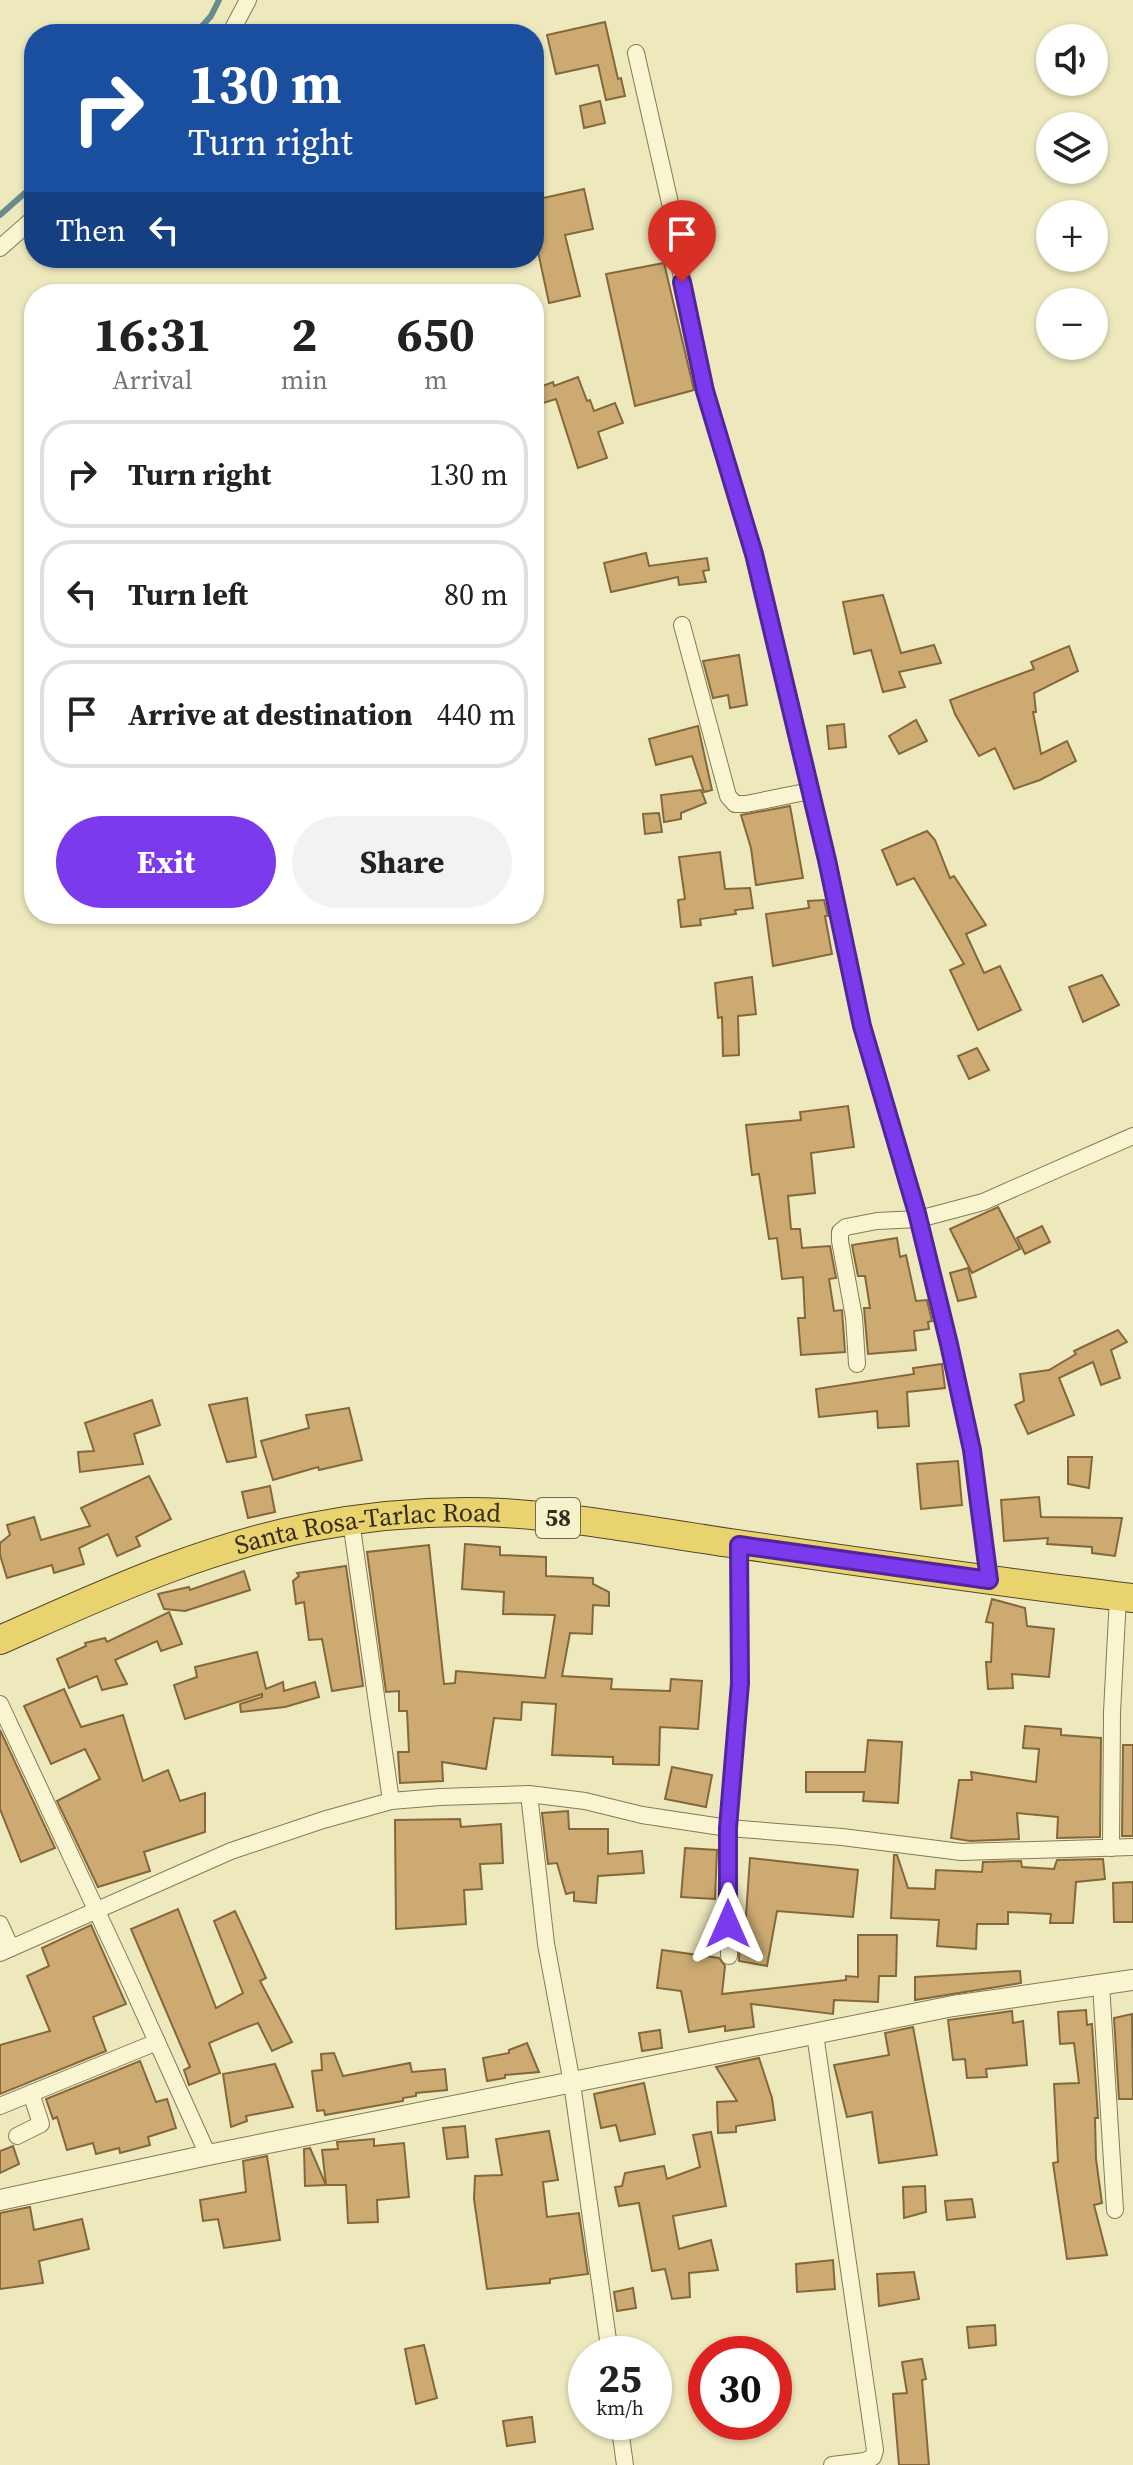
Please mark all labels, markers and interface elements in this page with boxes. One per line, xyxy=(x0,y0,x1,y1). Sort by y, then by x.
map controls xyxy=(1036,24,1108,360)
button: sound xyxy=(1036,24,1108,96)
text: 130 m xyxy=(188,45,342,122)
icon: right xyxy=(56,56,160,160)
button: layers xyxy=(1036,112,1108,184)
text: Turn right xyxy=(188,118,353,167)
pin xyxy=(648,200,716,282)
button: + xyxy=(1036,200,1108,272)
icon: left xyxy=(142,208,186,252)
text: Then xyxy=(56,210,126,251)
icon: arrive xyxy=(660,212,704,256)
button: − xyxy=(1036,288,1108,360)
text: 16:31 xyxy=(93,301,212,367)
text: 2 xyxy=(291,301,317,367)
text: 650 xyxy=(397,301,475,367)
text: Arrival xyxy=(112,362,193,398)
text: min xyxy=(281,362,328,398)
text: m xyxy=(424,362,448,398)
icon: right xyxy=(60,452,104,496)
text: Turn right xyxy=(128,454,271,495)
text: 130 m xyxy=(429,454,508,495)
icon: left xyxy=(60,572,104,616)
text: Turn left xyxy=(128,574,248,615)
text: 80 m xyxy=(444,574,508,615)
icon: arrive xyxy=(60,692,104,736)
text: Arrive at destination xyxy=(128,694,413,735)
text: 440 m xyxy=(437,694,516,735)
button: Exit xyxy=(56,816,276,908)
button: Share xyxy=(292,816,512,908)
street label: Santa Rosa-Tarlac Road xyxy=(230,1494,502,1563)
road number: 58 xyxy=(536,1498,580,1538)
position arrow xyxy=(686,1882,770,1966)
speed limit sign: 30 xyxy=(688,2336,792,2440)
text: 25 xyxy=(598,2351,642,2405)
text: km/h xyxy=(596,2394,644,2422)

